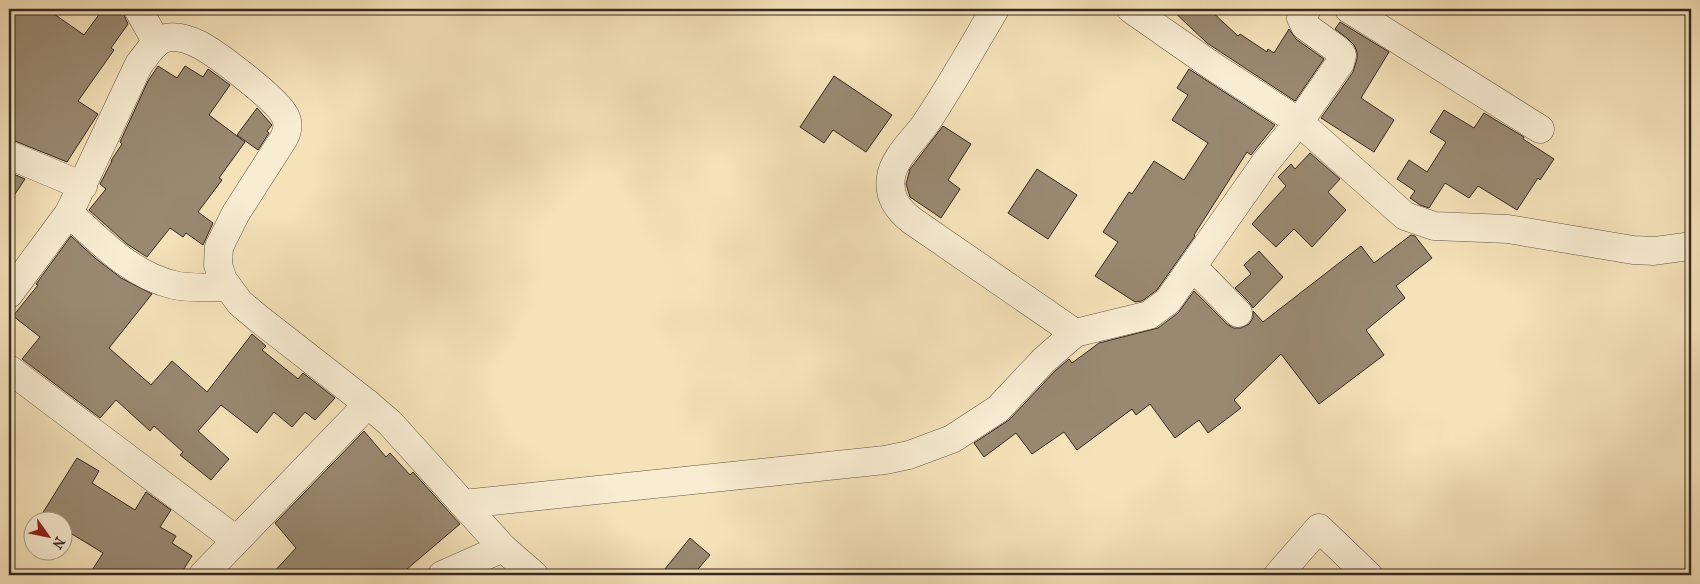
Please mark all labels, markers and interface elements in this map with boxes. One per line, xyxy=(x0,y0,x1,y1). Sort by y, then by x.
north arrow xyxy=(22,512,72,562)
text: N xyxy=(48,534,69,552)

